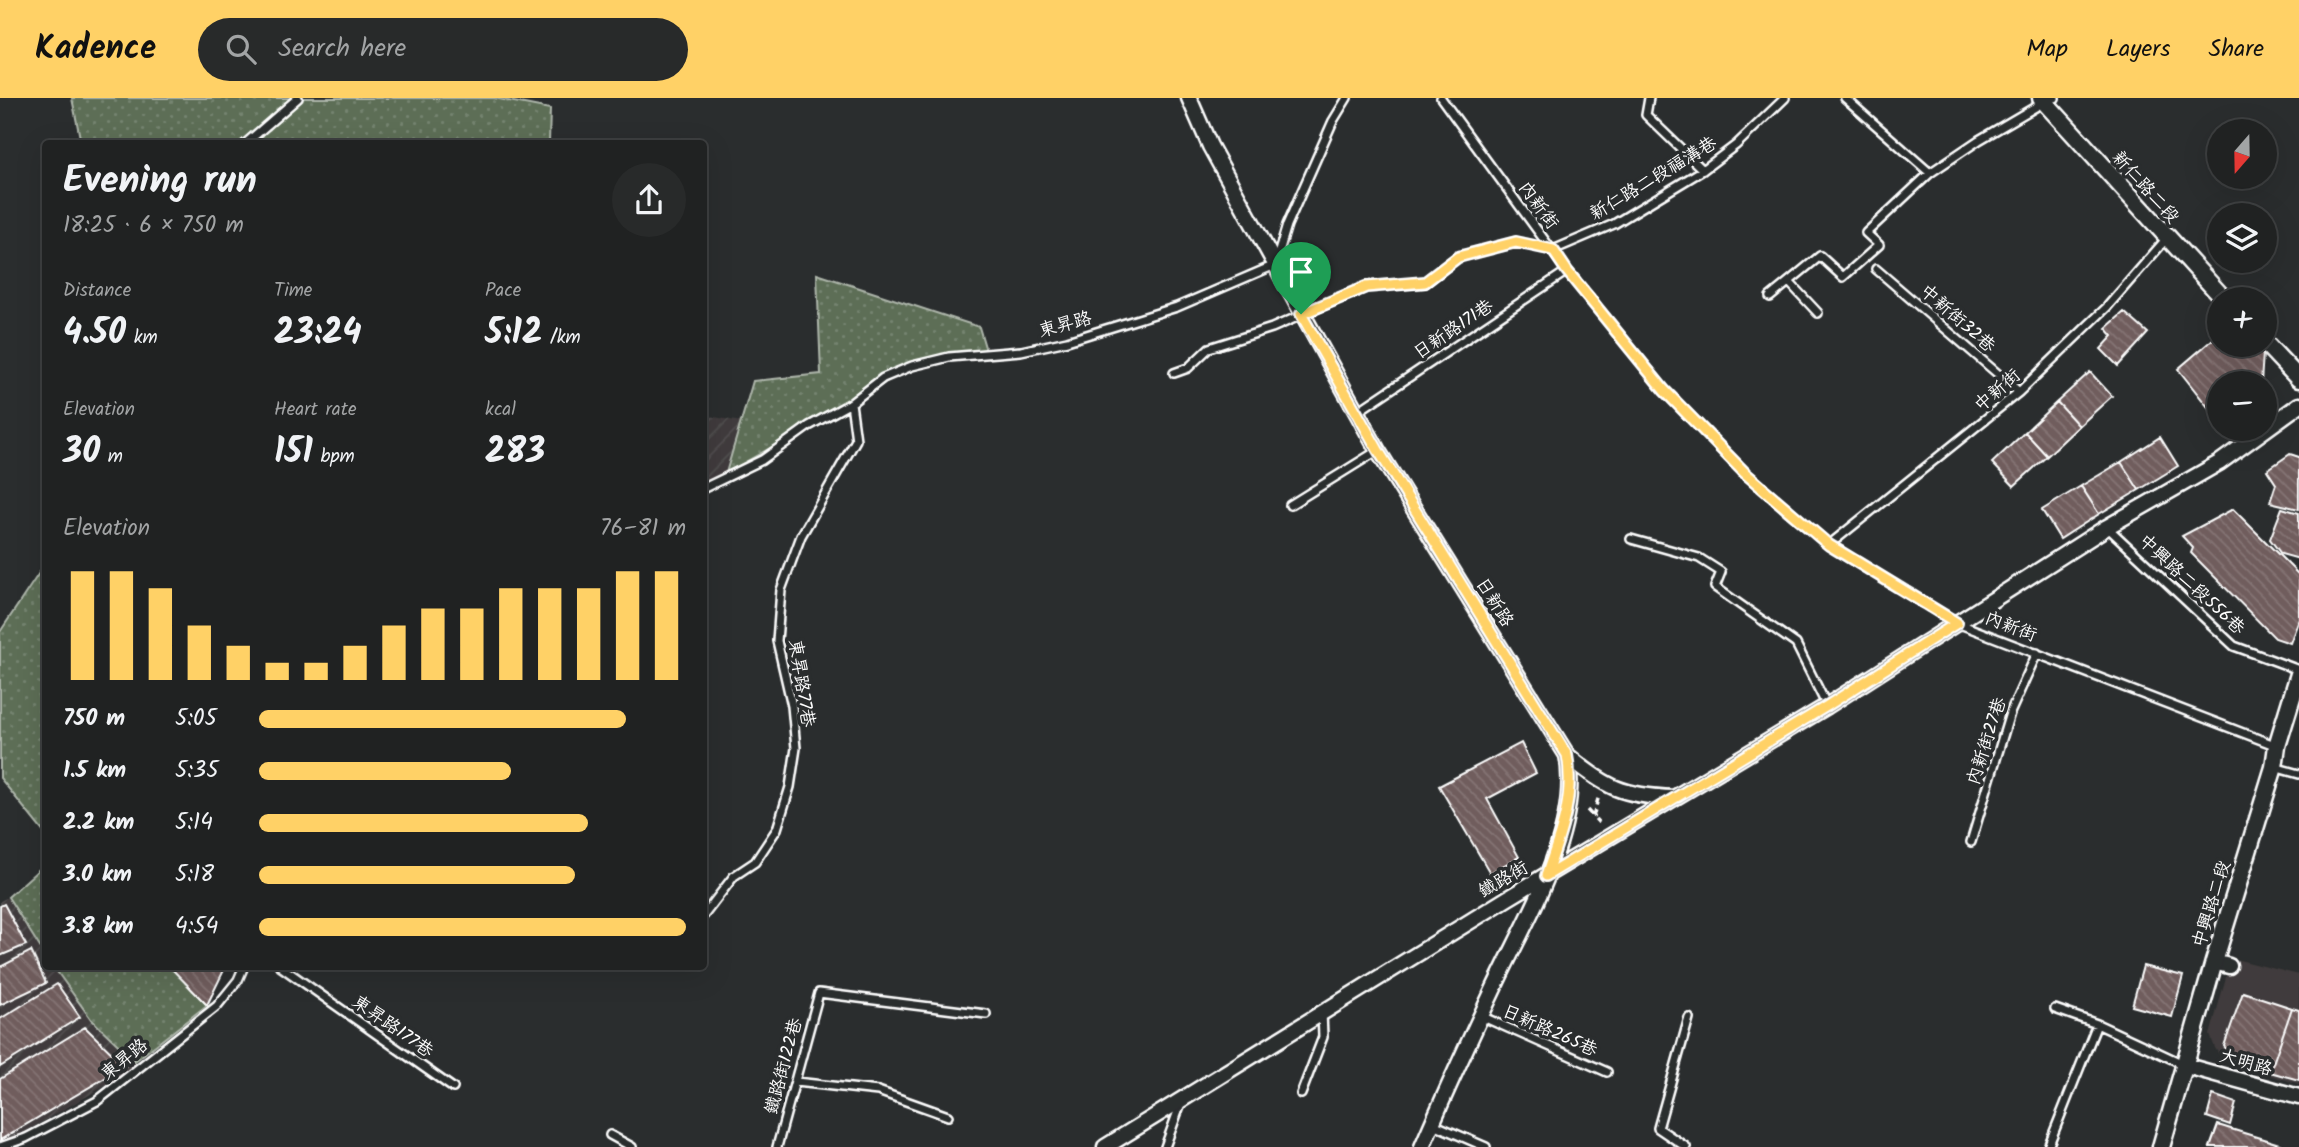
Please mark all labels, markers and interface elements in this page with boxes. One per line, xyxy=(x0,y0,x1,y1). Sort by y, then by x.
search box xyxy=(198,18,688,81)
text: Kadence xyxy=(35,23,156,76)
text: Search here xyxy=(278,28,406,70)
icon: search xyxy=(222,30,260,68)
text: Map xyxy=(2026,30,2068,69)
text: Layers xyxy=(2106,30,2170,69)
text: Share xyxy=(2208,30,2264,69)
north arrow xyxy=(2207,119,2277,189)
map controls xyxy=(2207,119,2277,441)
street label: 新仁路二段福溝巷 xyxy=(1585,130,1723,229)
street label: 新仁路二段 xyxy=(2104,145,2186,231)
text: Evening run xyxy=(63,152,257,212)
button: share xyxy=(612,163,686,237)
street label: 內新街 xyxy=(1510,176,1565,236)
button: layers xyxy=(2207,203,2277,273)
text: 18:25 · 6 × 750 m xyxy=(63,208,244,244)
pin xyxy=(1271,242,1331,314)
icon: arrive xyxy=(1282,253,1320,291)
text: Distance xyxy=(63,276,131,306)
text: Time xyxy=(274,276,312,306)
text: Pace xyxy=(485,276,521,306)
street label: 中新街32巷 xyxy=(1913,278,2002,361)
button: + xyxy=(2207,287,2277,357)
street label: 日新路171巷 xyxy=(1408,293,1500,368)
street label: 東昇路 xyxy=(1036,304,1095,346)
text: 4.50 xyxy=(63,306,126,362)
text: 23:24 xyxy=(274,306,362,362)
text: 5:12 xyxy=(485,306,542,362)
text: km xyxy=(126,323,158,353)
text: /km xyxy=(542,323,581,353)
street label: 中新街 xyxy=(1968,362,2028,420)
button: − xyxy=(2207,371,2277,441)
text: Elevation xyxy=(63,395,135,425)
text: Heart rate xyxy=(274,395,357,425)
text: kcal xyxy=(485,395,516,425)
text: 30 xyxy=(63,425,100,481)
text: 151 xyxy=(274,425,313,481)
text: 283 xyxy=(485,425,545,481)
text: m xyxy=(100,442,123,472)
text: bpm xyxy=(313,442,355,472)
text: Elevation xyxy=(63,511,150,547)
text: 76–81 m xyxy=(600,511,686,547)
street label: 中興路二段556巷 xyxy=(2131,528,2251,643)
street label: 日新路 xyxy=(1467,572,1520,633)
street label: 內新街 xyxy=(1980,604,2041,651)
street label: 東昇路77巷 xyxy=(779,637,822,729)
street label: 內新街27巷 xyxy=(1960,694,2015,789)
text: 750 m xyxy=(63,701,125,737)
text: 5:05 xyxy=(175,701,217,737)
text: 1.5 km xyxy=(63,753,126,789)
text: 5:35 xyxy=(175,753,219,789)
text: 2.2 km xyxy=(63,805,134,841)
text: 5:14 xyxy=(175,805,213,841)
street label: 鐵路街 xyxy=(1473,854,1534,906)
text: 3.0 km xyxy=(63,857,132,893)
text: 5:18 xyxy=(175,857,214,893)
street label: 中興路二段 xyxy=(2185,857,2239,952)
text: 3.8 km xyxy=(63,909,134,945)
text: 4:54 xyxy=(175,909,218,945)
street label: 東昇路177巷 xyxy=(345,988,439,1066)
street label: 日新路265巷 xyxy=(1497,997,1602,1065)
street label: 鐵路街122巷 xyxy=(758,1015,811,1118)
street label: 東昇路 xyxy=(95,1032,155,1088)
street label: 大明路 xyxy=(2216,1042,2276,1085)

